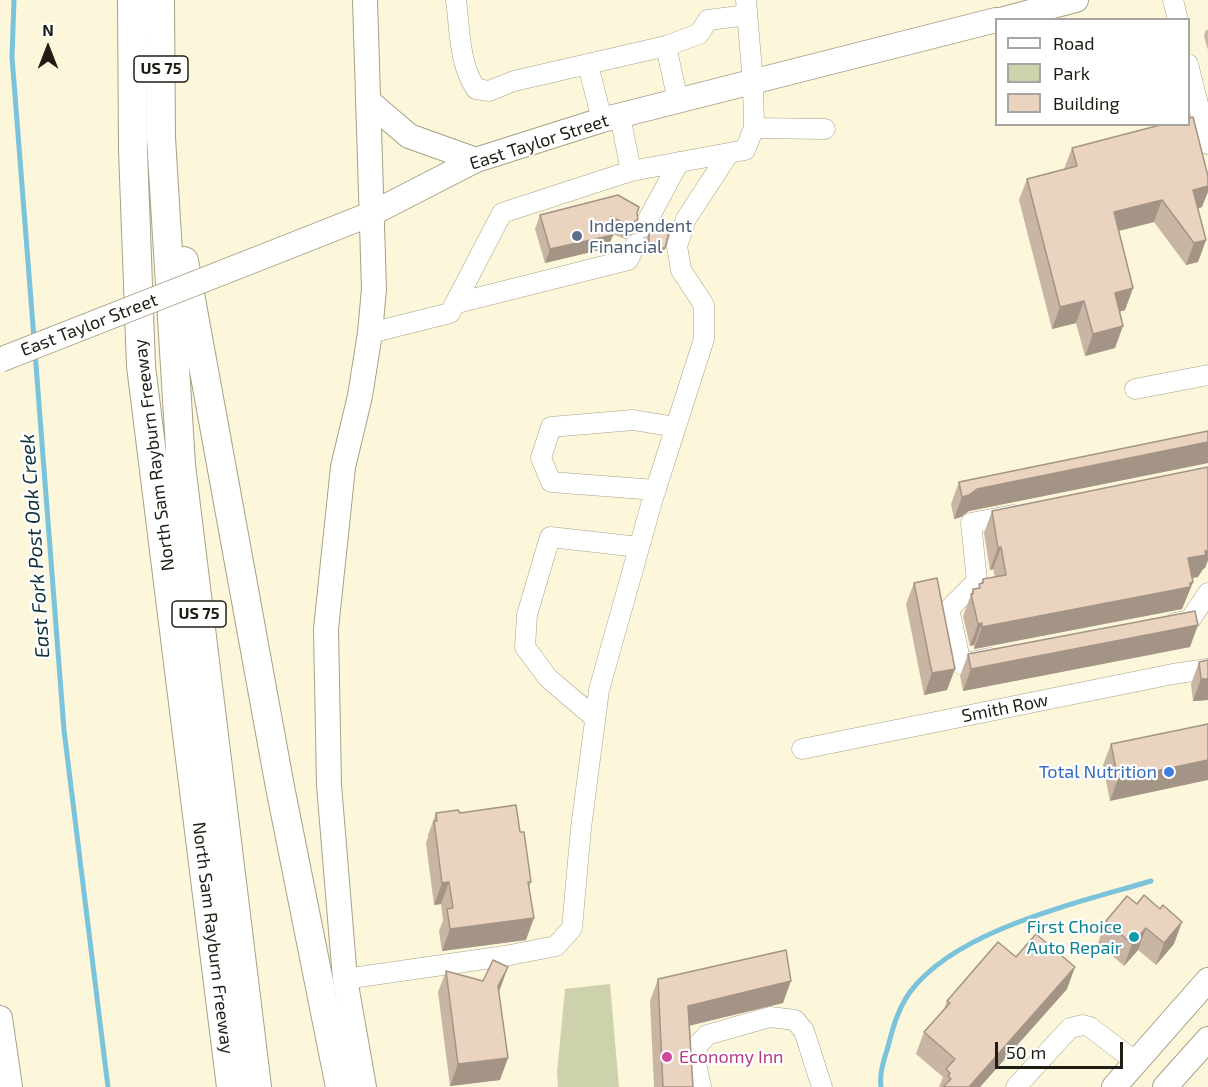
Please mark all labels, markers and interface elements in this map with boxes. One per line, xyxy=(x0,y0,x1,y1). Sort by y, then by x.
north arrow xyxy=(18,18,78,78)
legend xyxy=(995,18,1190,126)
text: N xyxy=(42,20,54,39)
text: Road xyxy=(1053,32,1094,54)
road number: US 75 xyxy=(134,56,188,82)
text: Park xyxy=(1053,62,1090,84)
text: Building xyxy=(1053,92,1120,114)
street label: East Taylor Street xyxy=(467,109,611,175)
place label: Independent Financial xyxy=(589,215,692,258)
marker: Independent Financial xyxy=(570,229,584,243)
street label: East Taylor Street xyxy=(17,289,161,361)
street label: North Sam Rayburn Freeway xyxy=(129,338,179,572)
water label: East Fork Post Oak Creek xyxy=(15,433,55,659)
road number: US 75 xyxy=(172,601,226,627)
street label: Smith Row xyxy=(960,689,1050,727)
place label: Total Nutrition xyxy=(1039,761,1157,783)
marker: Total Nutrition xyxy=(1162,765,1176,779)
street label: North Sam Rayburn Freeway xyxy=(188,821,238,1055)
place label: First Choice Auto Repair xyxy=(1027,916,1122,958)
marker: First Choice Auto Repair xyxy=(1127,930,1141,944)
scale bar xyxy=(998,1030,1126,1068)
text: 50 m xyxy=(1006,1041,1046,1063)
place label: Economy Inn xyxy=(679,1046,784,1068)
marker: Economy Inn xyxy=(660,1050,674,1064)

